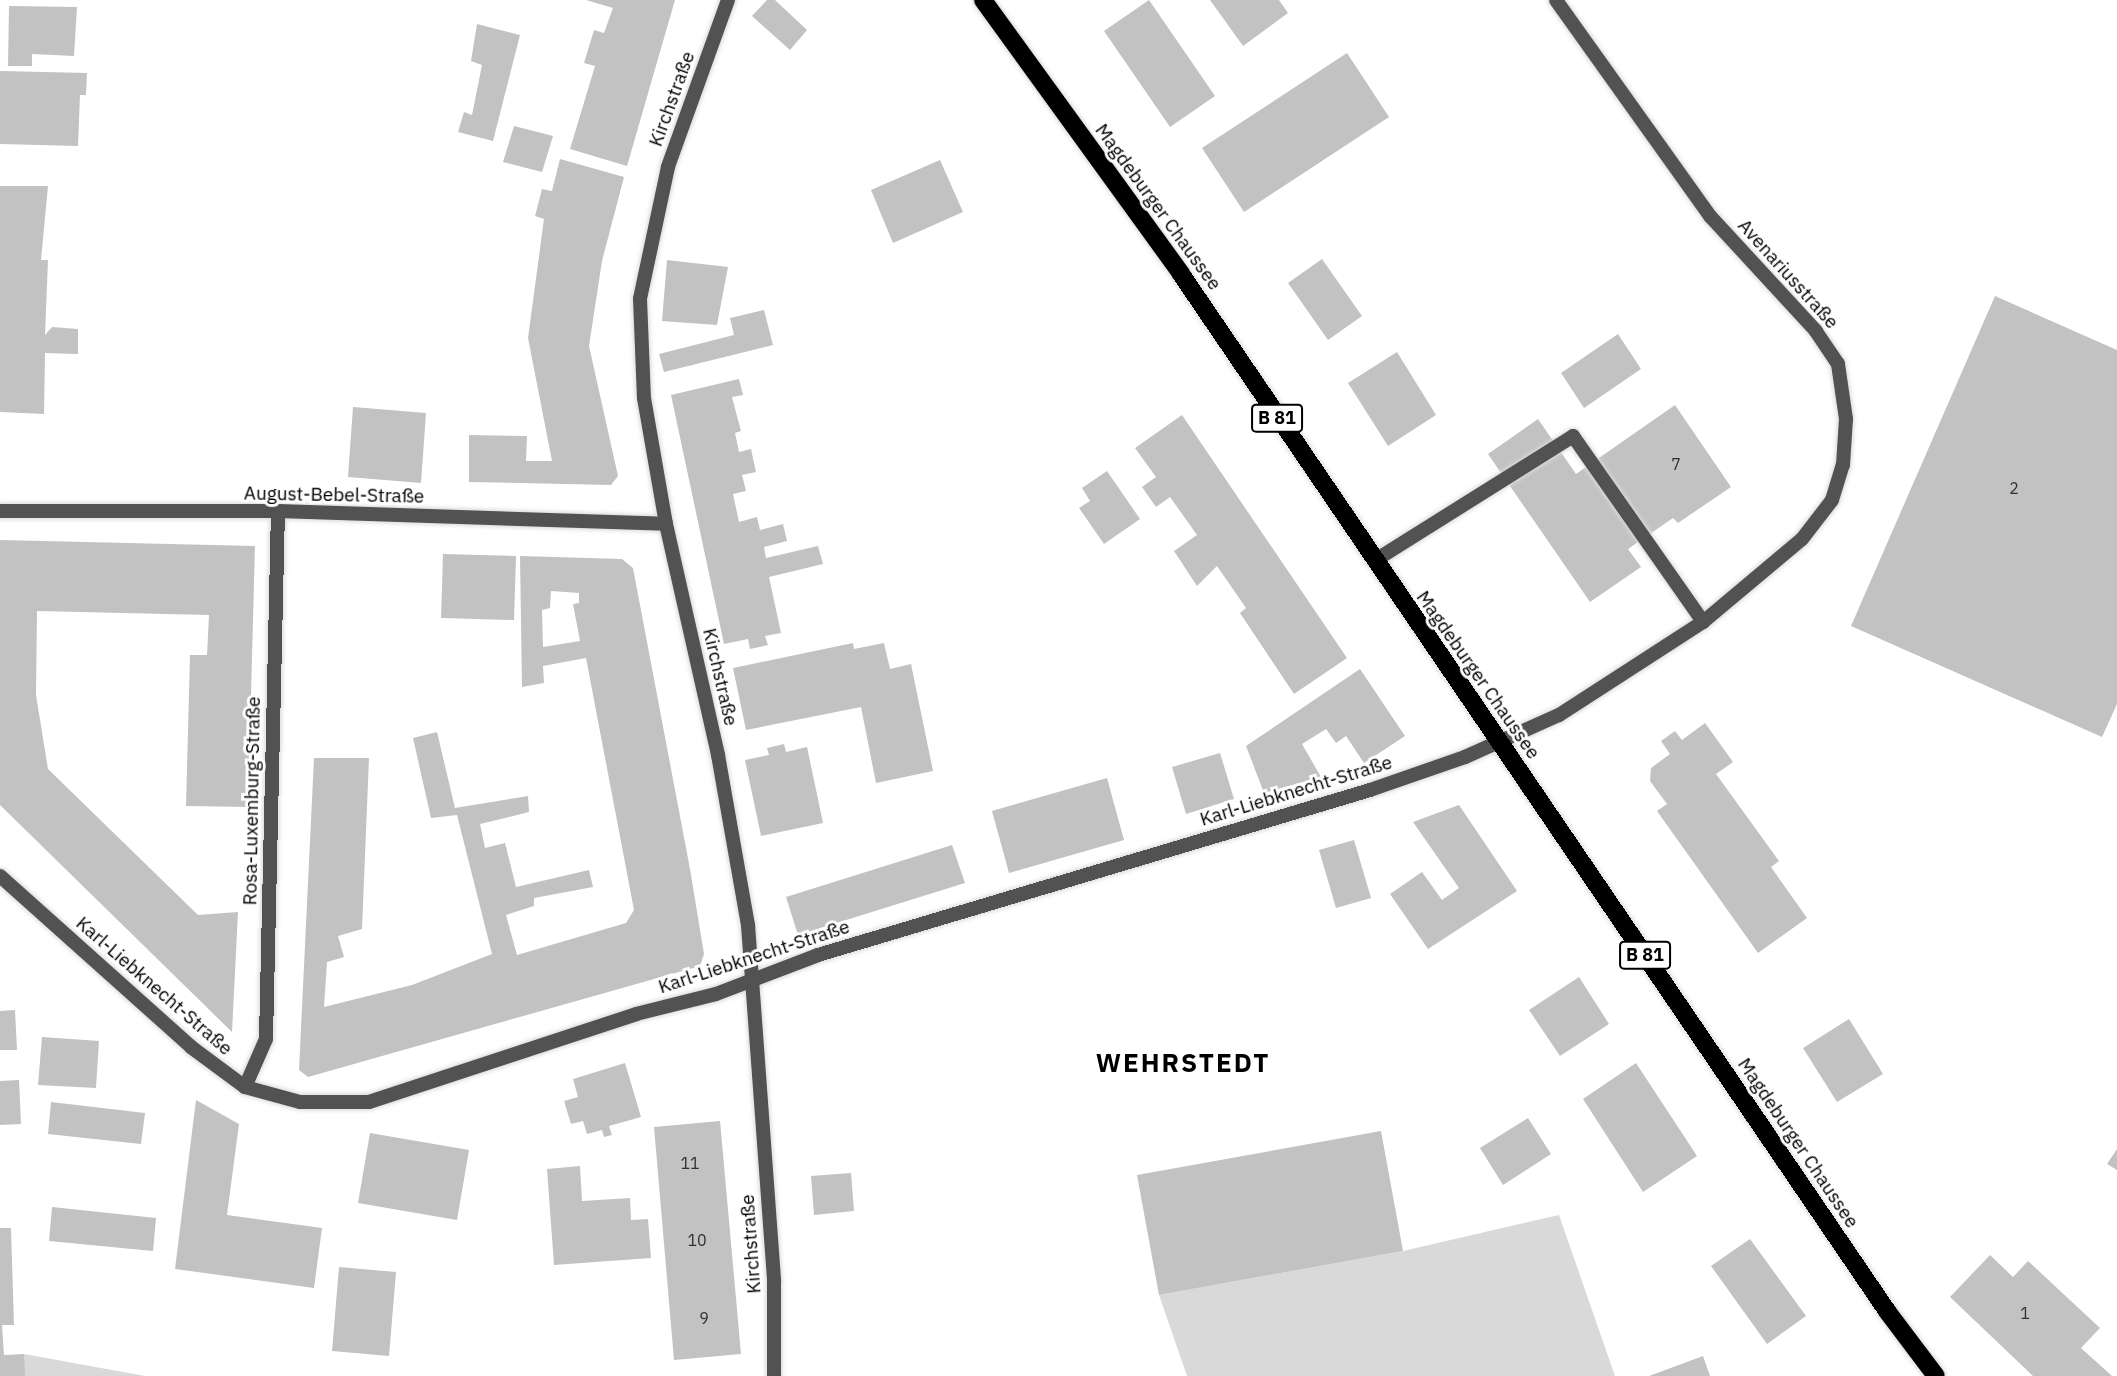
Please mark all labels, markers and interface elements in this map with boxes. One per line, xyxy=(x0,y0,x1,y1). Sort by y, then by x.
street label: Kirchstraße xyxy=(644,48,700,150)
street label: Magdeburger Chaussee xyxy=(1090,119,1226,295)
street label: Avenariusstraße xyxy=(1733,215,1843,333)
road number: B 81 xyxy=(1251,404,1303,432)
house number: 7 xyxy=(1671,454,1681,474)
house number: 2 xyxy=(2009,478,2019,498)
street label: August-Bebel-Straße xyxy=(244,482,424,508)
street label: Magdeburger Chaussee xyxy=(1411,587,1545,763)
street label: Kirchstraße xyxy=(698,626,742,728)
street label: Rosa-Luxemburg-Straße xyxy=(239,696,265,906)
street label: Karl-Liebknecht-Straße xyxy=(1197,751,1395,831)
street label: Karl-Liebknecht-Straße xyxy=(71,912,237,1060)
street label: Karl-Liebknecht-Straße xyxy=(656,915,852,999)
road number: B 81 xyxy=(1619,940,1671,970)
district label: WEHRSTEDT xyxy=(1097,1047,1269,1079)
street label: Magdeburger Chaussee xyxy=(1733,1054,1863,1232)
house number: 11 xyxy=(680,1153,700,1173)
street label: Kirchstraße xyxy=(736,1194,766,1294)
house number: 10 xyxy=(687,1230,707,1250)
house number: 1 xyxy=(2020,1303,2030,1323)
house number: 9 xyxy=(699,1308,709,1328)

